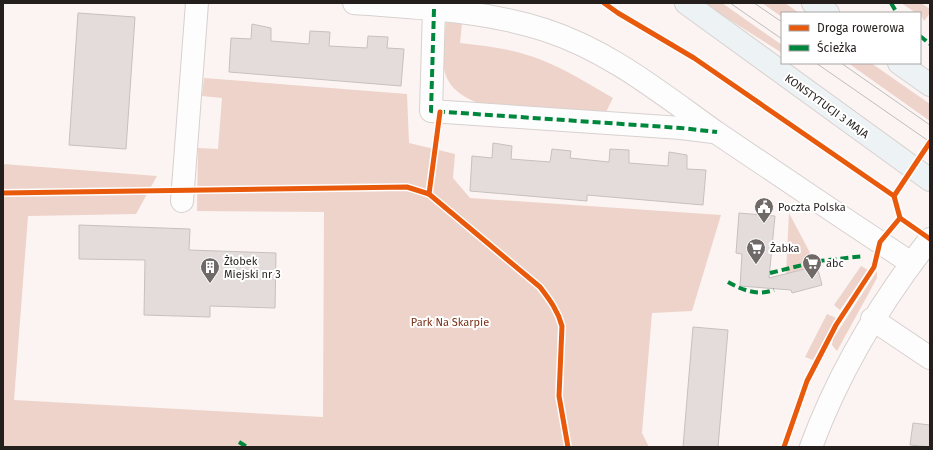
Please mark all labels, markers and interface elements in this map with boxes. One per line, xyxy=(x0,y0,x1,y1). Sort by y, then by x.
legend xyxy=(781,12,921,64)
text: Droga rowerowa xyxy=(817,21,904,35)
text: Ścieżka xyxy=(817,40,857,55)
street label: KONSTYTUCJI 3 MAJA xyxy=(782,72,872,142)
public building icon: Poczta Polska xyxy=(753,196,775,224)
place label: Poczta Polska xyxy=(778,201,846,214)
supermarket icon: Żabka xyxy=(745,237,767,265)
place label: Żabka xyxy=(770,241,800,255)
supermarket icon: abc xyxy=(801,252,823,280)
place label: Żłobek Miejski nr 3 xyxy=(224,254,281,281)
building icon: Żłobek Miejski nr 3 xyxy=(199,256,221,284)
place label: abc xyxy=(826,257,844,270)
park label: Park Na Skarpie xyxy=(411,316,489,329)

